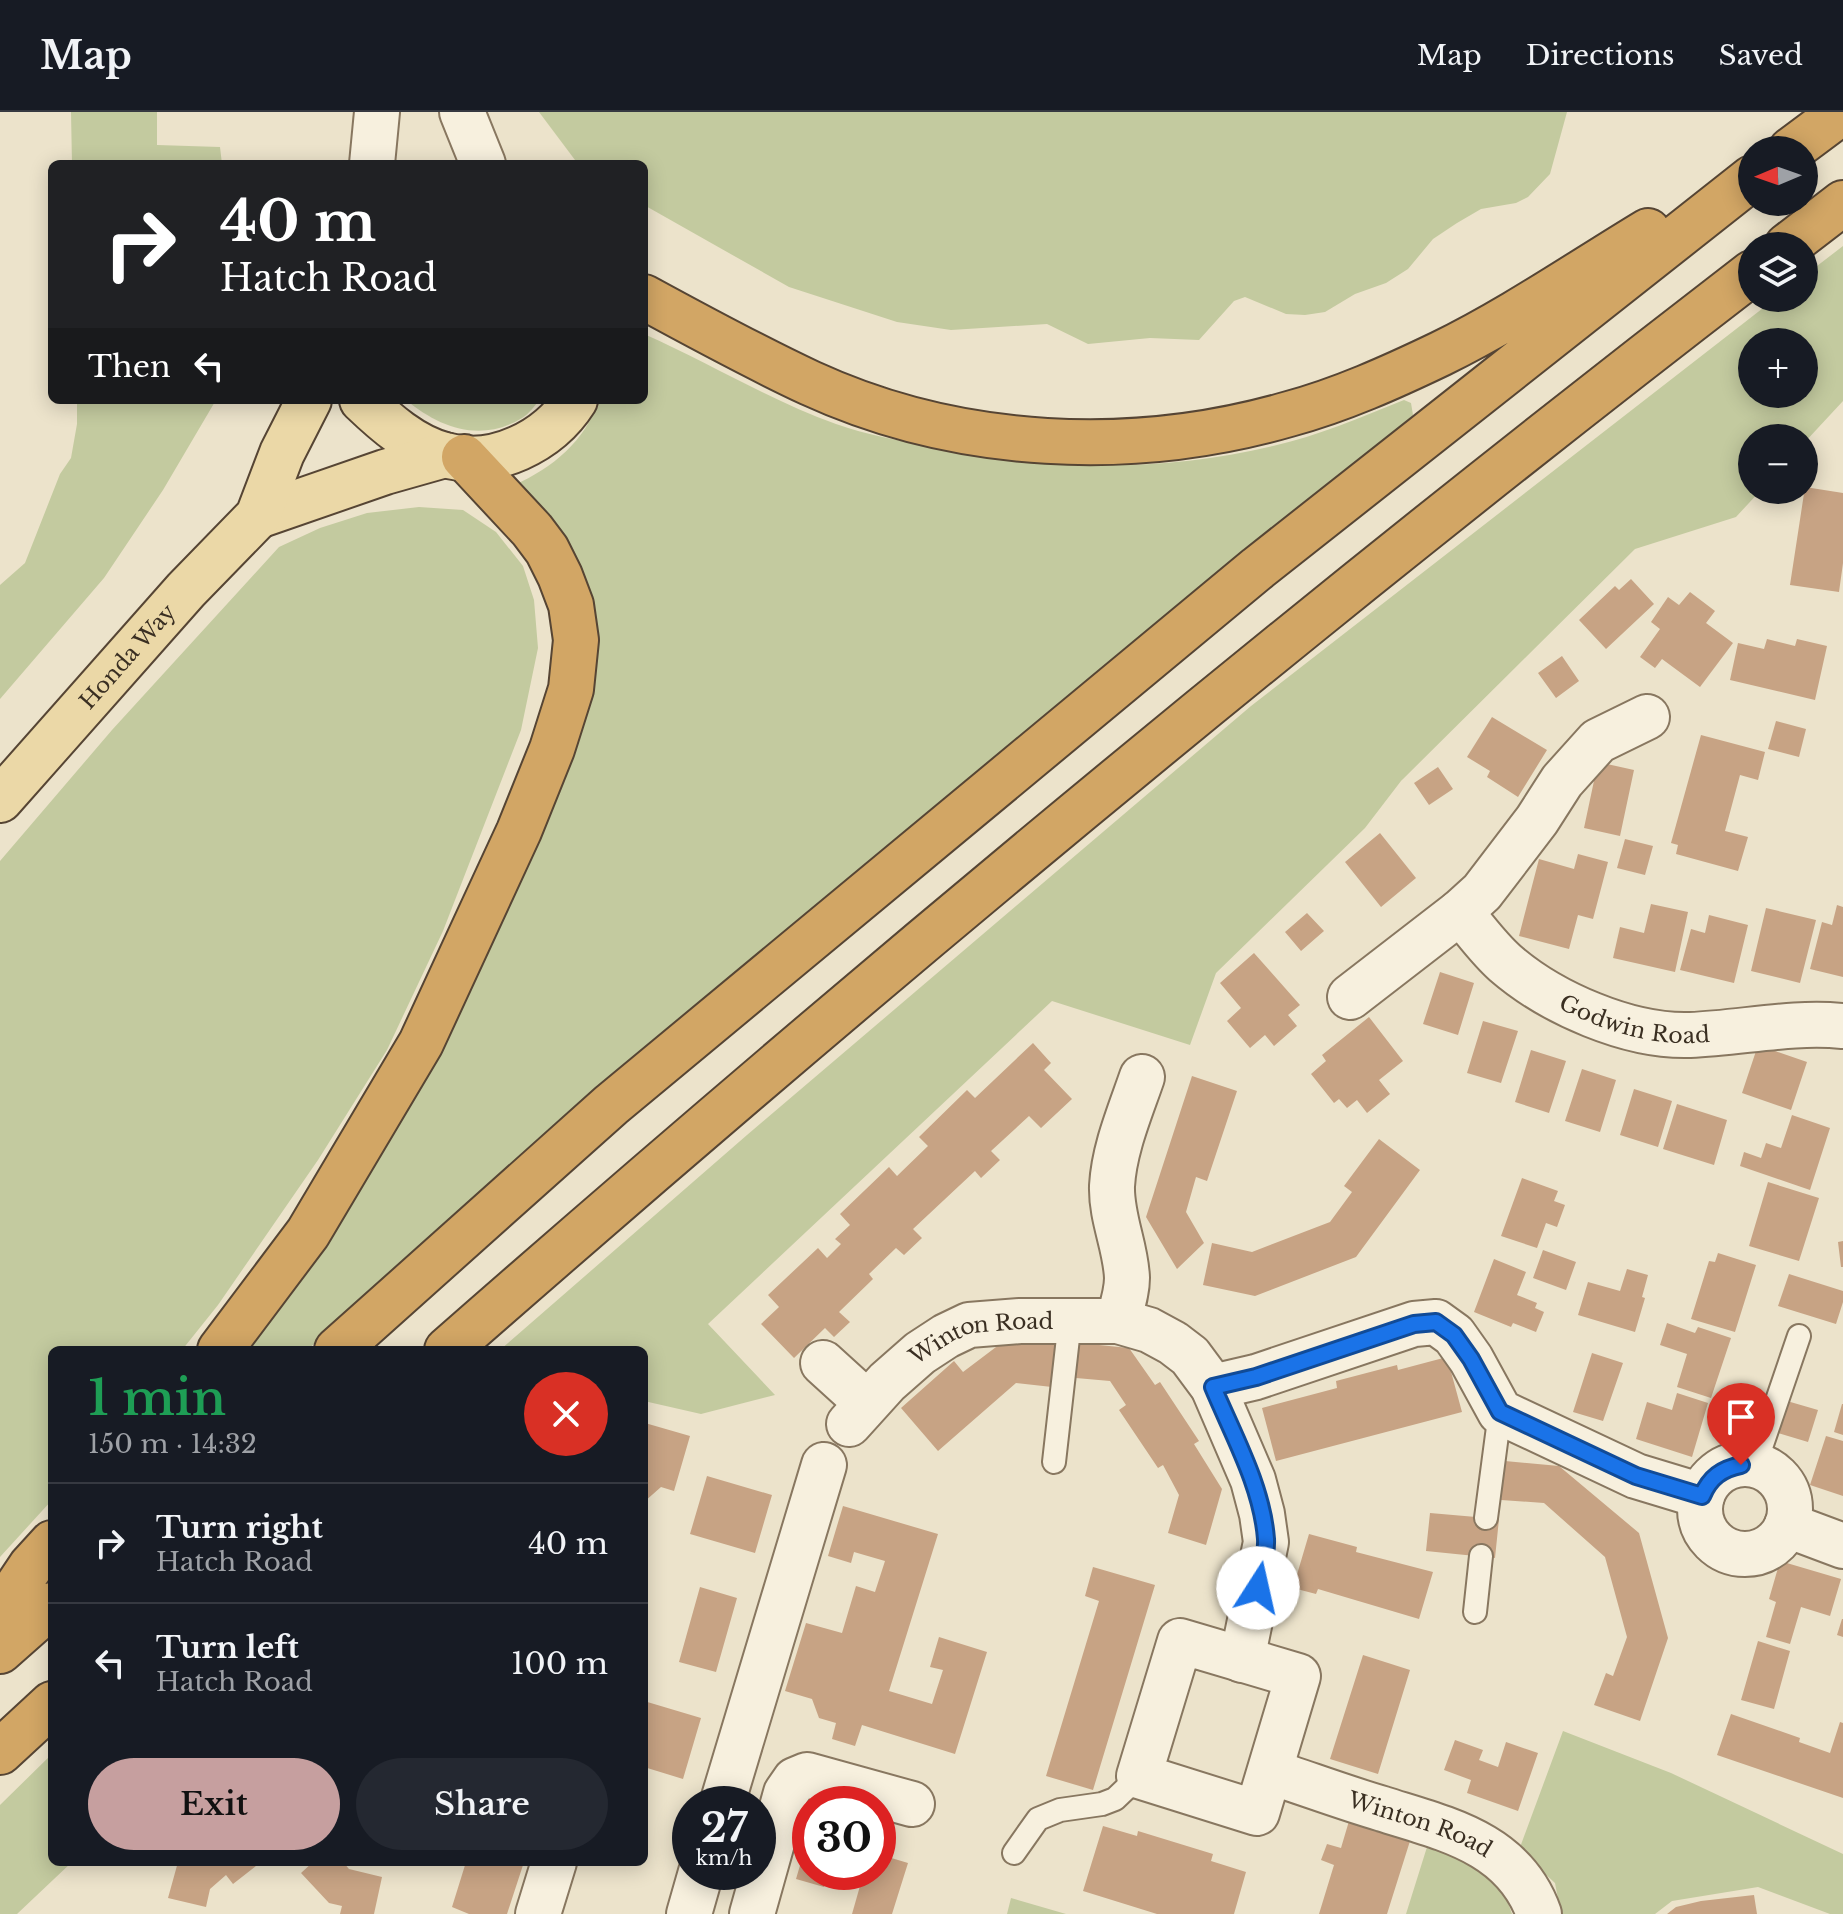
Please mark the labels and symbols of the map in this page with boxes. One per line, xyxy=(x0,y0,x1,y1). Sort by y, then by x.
north arrow xyxy=(1738,136,1818,216)
street label: Honda Way xyxy=(74,599,181,715)
street label: Godwin Road xyxy=(1555,989,1711,1049)
street label: Winton Road xyxy=(904,1308,1053,1371)
pin xyxy=(1707,1383,1775,1465)
position arrow xyxy=(1216,1546,1300,1630)
speed limit sign: 30 xyxy=(792,1786,896,1890)
street label: Winton Road xyxy=(1344,1786,1497,1863)

